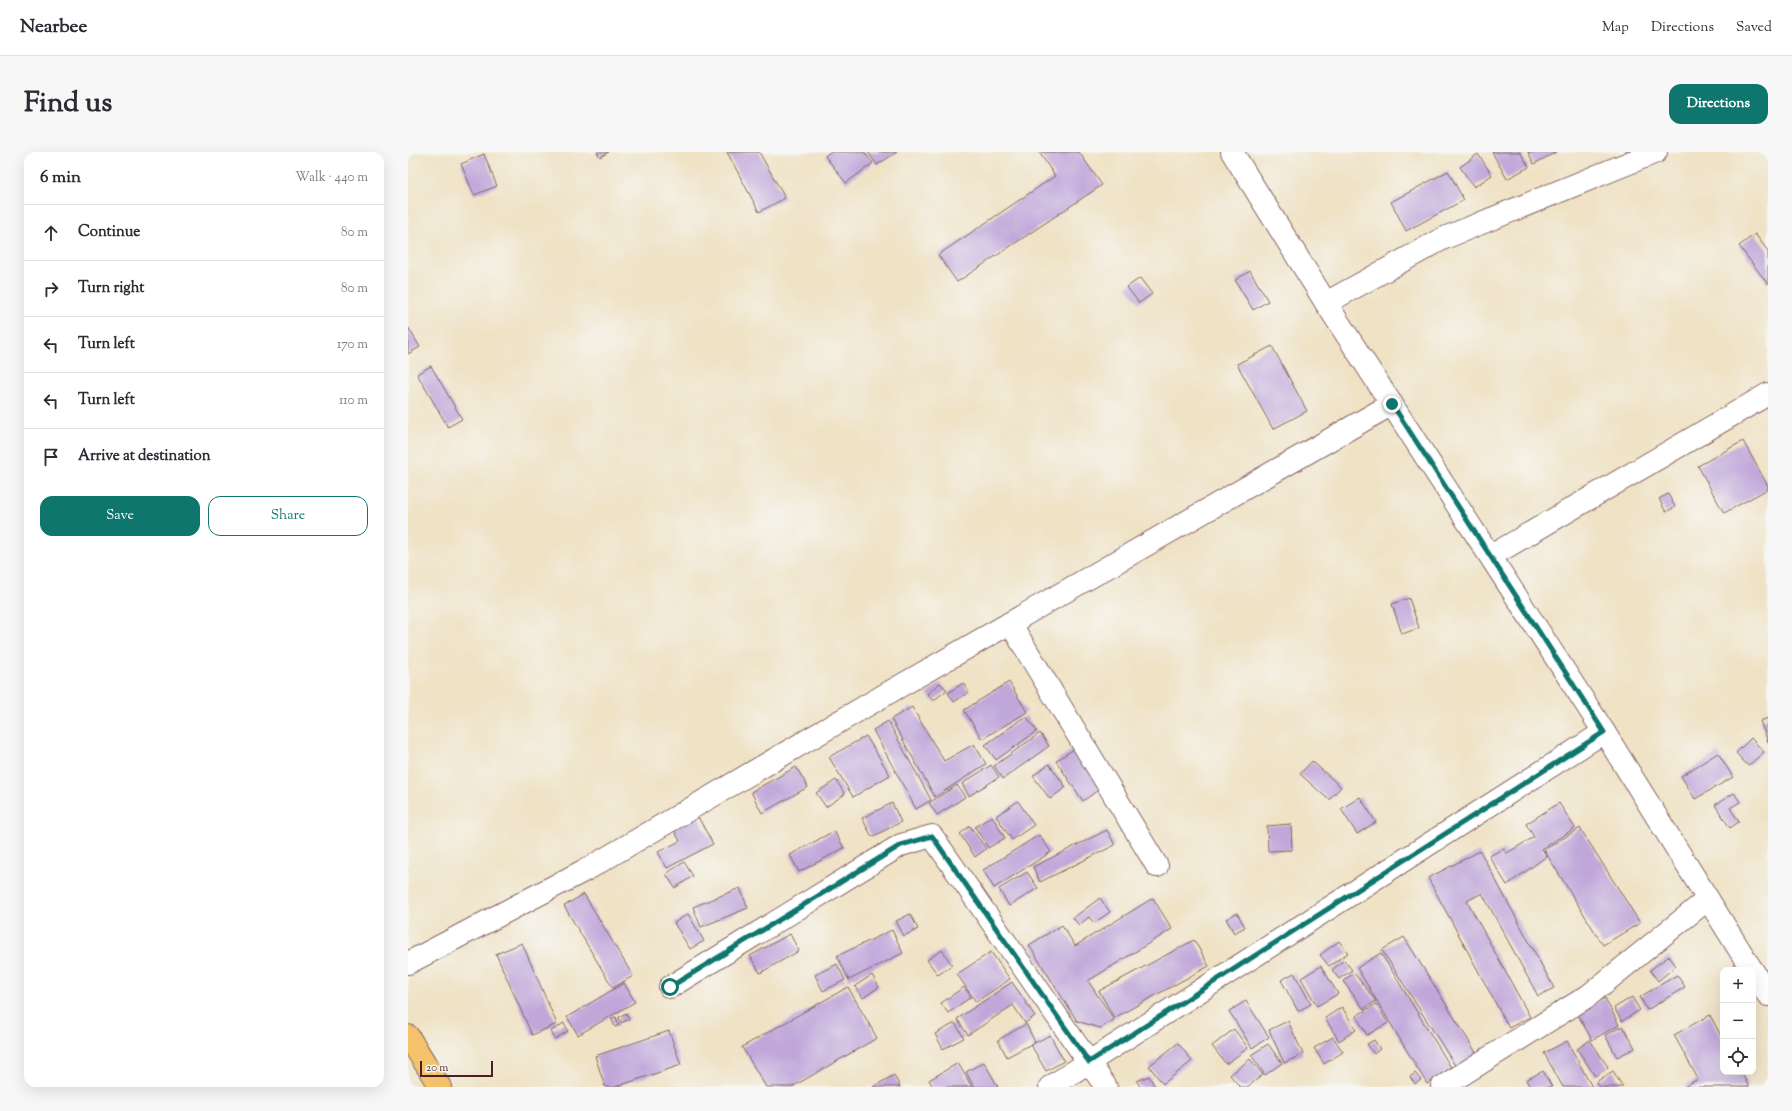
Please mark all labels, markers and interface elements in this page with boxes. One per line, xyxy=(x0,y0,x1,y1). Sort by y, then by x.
text: Nearbee xyxy=(20,14,87,41)
text: Map xyxy=(1602,18,1629,38)
text: Directions xyxy=(1651,18,1714,38)
text: Saved xyxy=(1736,18,1772,38)
text: Find us xyxy=(24,84,112,124)
button: Directions xyxy=(1669,84,1768,124)
text: 6 min xyxy=(40,166,81,190)
text: Walk · 440 m xyxy=(295,169,368,187)
icon: ahead xyxy=(40,222,62,244)
text: Continue xyxy=(78,222,140,243)
text: 80 m xyxy=(341,224,368,242)
icon: right xyxy=(40,278,62,300)
text: Turn right xyxy=(78,278,144,299)
text: 80 m xyxy=(341,280,368,298)
icon: left xyxy=(40,334,62,356)
text: Turn left xyxy=(78,334,135,355)
text: 170 m xyxy=(337,336,368,354)
icon: left xyxy=(40,390,62,412)
text: Turn left xyxy=(78,390,135,411)
text: 110 m xyxy=(339,392,368,410)
route end xyxy=(1383,395,1401,413)
icon: arrive xyxy=(40,446,62,468)
text: Arrive at destination xyxy=(78,446,211,467)
button: Save xyxy=(40,496,200,536)
button: Share xyxy=(208,496,368,536)
map controls xyxy=(1720,967,1756,1075)
button: + xyxy=(1720,967,1756,1003)
route start xyxy=(661,978,679,996)
button: − xyxy=(1720,1003,1756,1039)
button: locate xyxy=(1720,1039,1756,1075)
scale bar xyxy=(420,1059,493,1078)
text: 20 m xyxy=(426,1060,448,1076)

